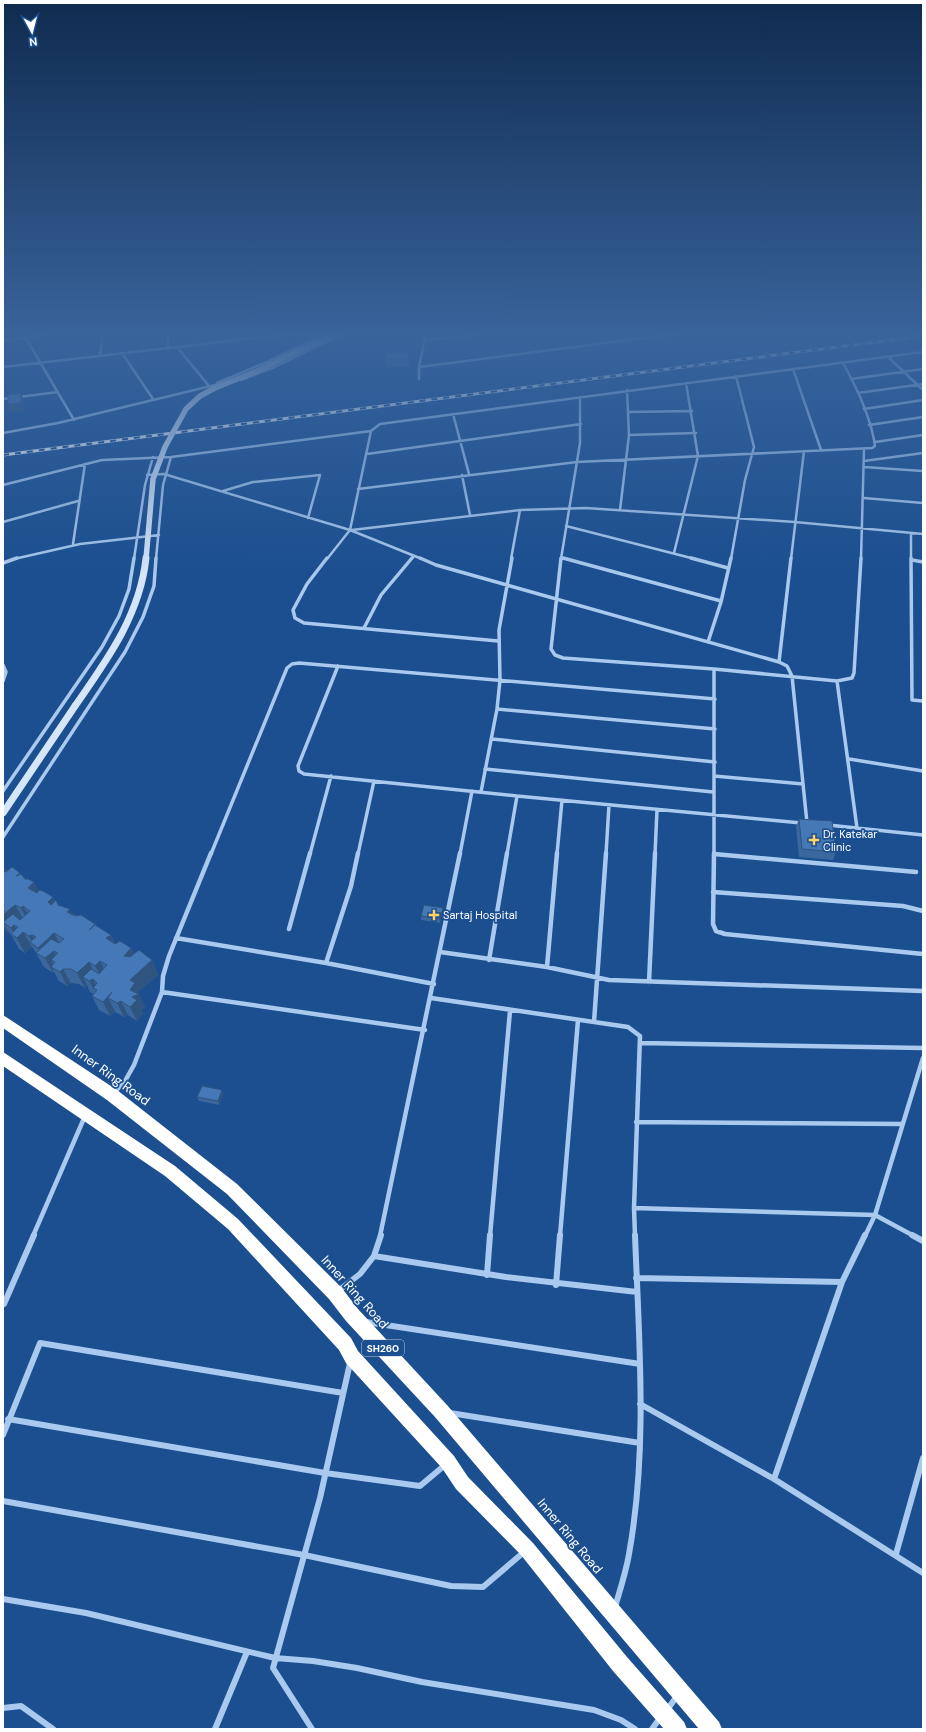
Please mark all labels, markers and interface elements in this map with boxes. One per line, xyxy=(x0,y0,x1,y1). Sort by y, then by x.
north arrow xyxy=(12,12,52,52)
text: N xyxy=(28,34,38,49)
place label: Dr. Katekar Clinic xyxy=(823,827,877,854)
marker: Dr. Katekar Clinic xyxy=(808,834,820,846)
place label: Sartaj Hospital xyxy=(443,908,517,922)
marker: Sartaj Hospital xyxy=(428,909,440,921)
street label: Inner Ring Road xyxy=(68,1041,154,1109)
street label: Inner Ring Road xyxy=(318,1252,392,1332)
road number: SH260 xyxy=(362,1340,404,1356)
street label: Inner Ring Road xyxy=(534,1495,606,1577)

